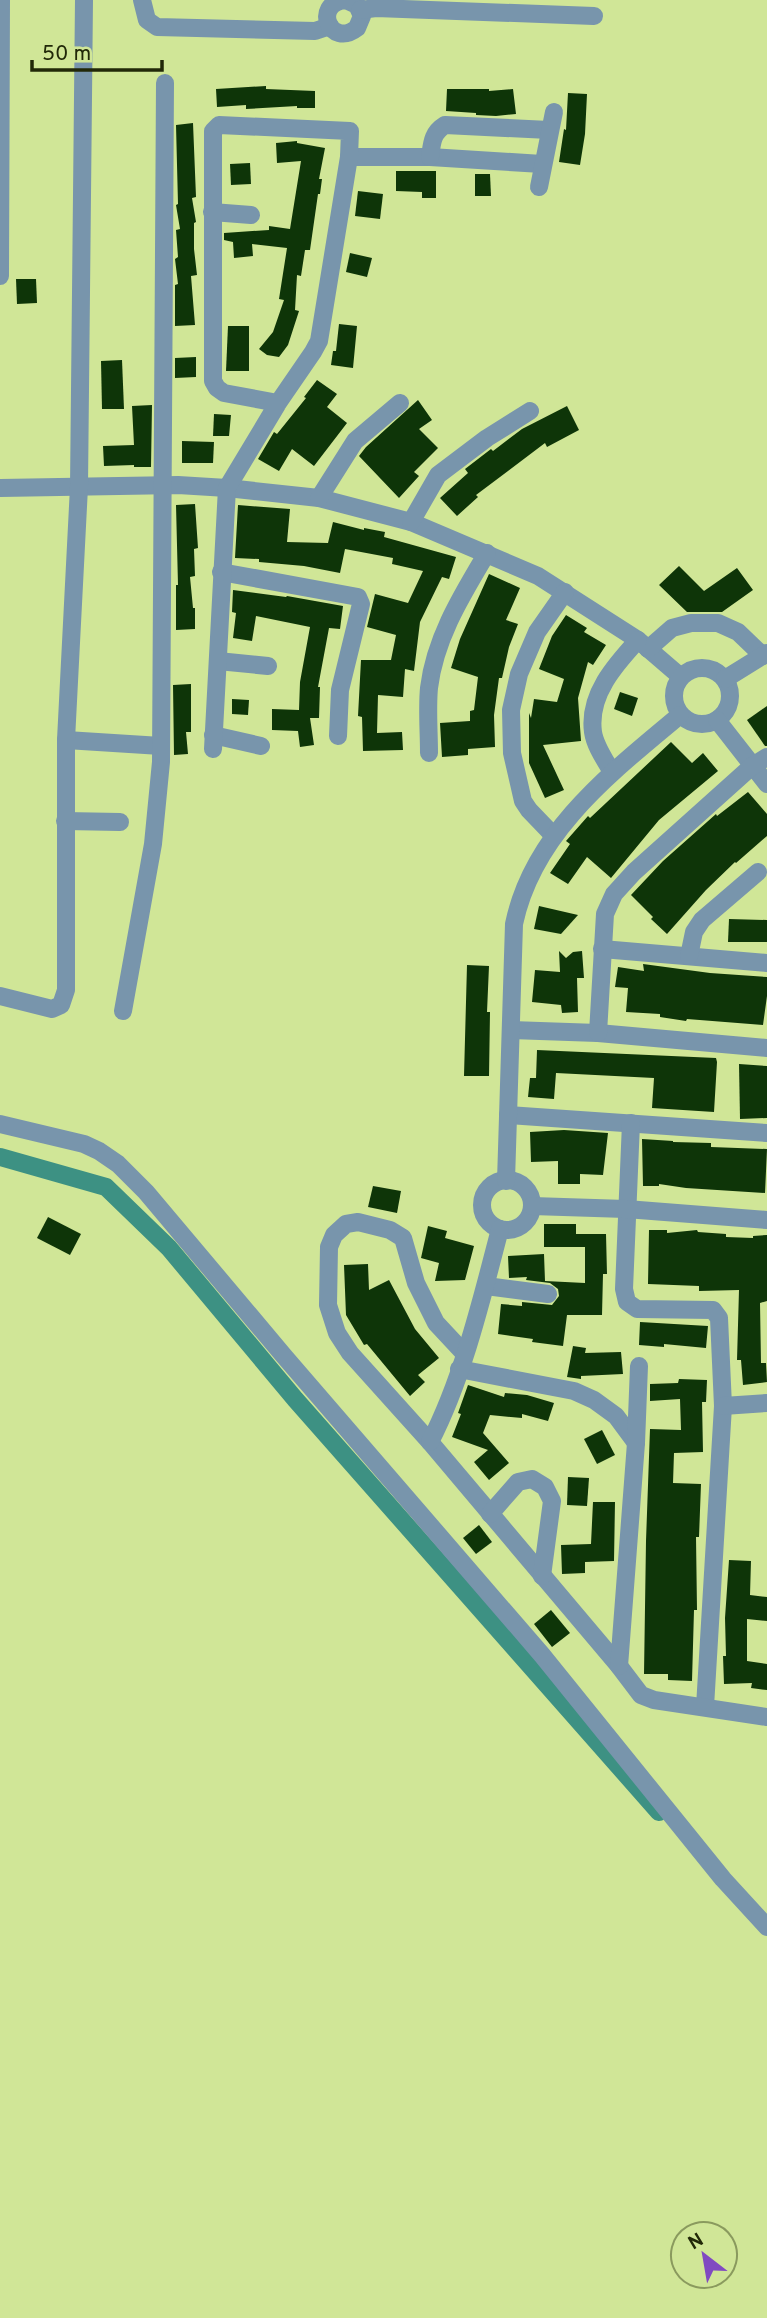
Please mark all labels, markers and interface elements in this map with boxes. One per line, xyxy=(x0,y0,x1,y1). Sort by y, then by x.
scale bar xyxy=(32,28,161,72)
text: 50 m xyxy=(42,41,91,68)
north arrow xyxy=(669,2220,739,2290)
text: N xyxy=(684,2228,708,2256)

